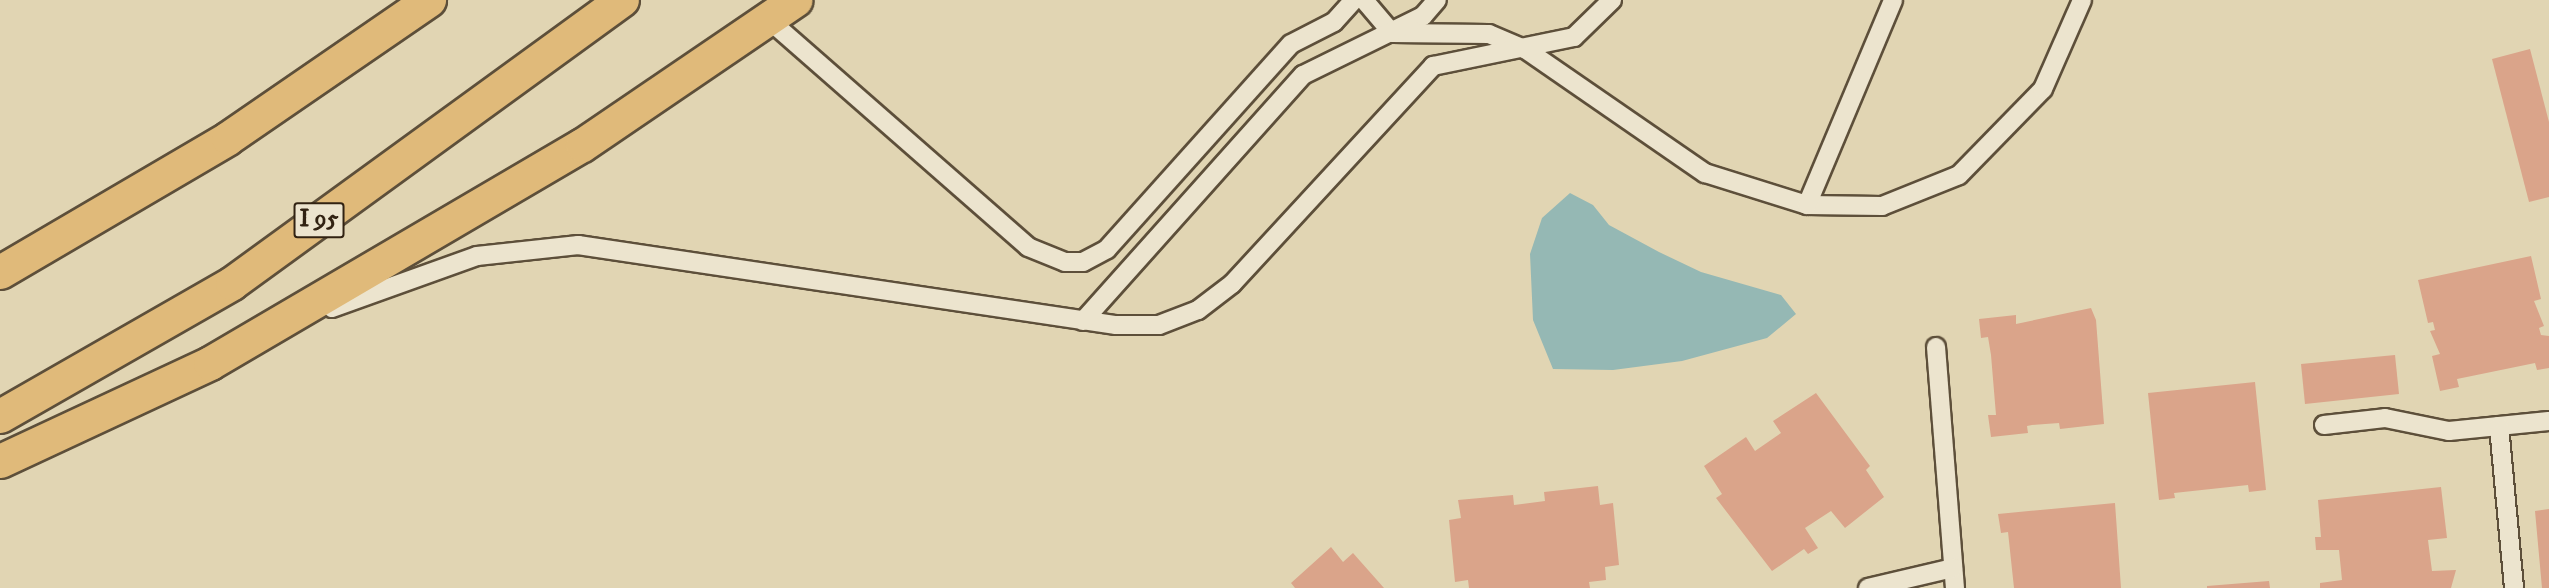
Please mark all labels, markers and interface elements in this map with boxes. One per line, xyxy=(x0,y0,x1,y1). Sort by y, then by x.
road number: I 95 xyxy=(294,199,344,241)

